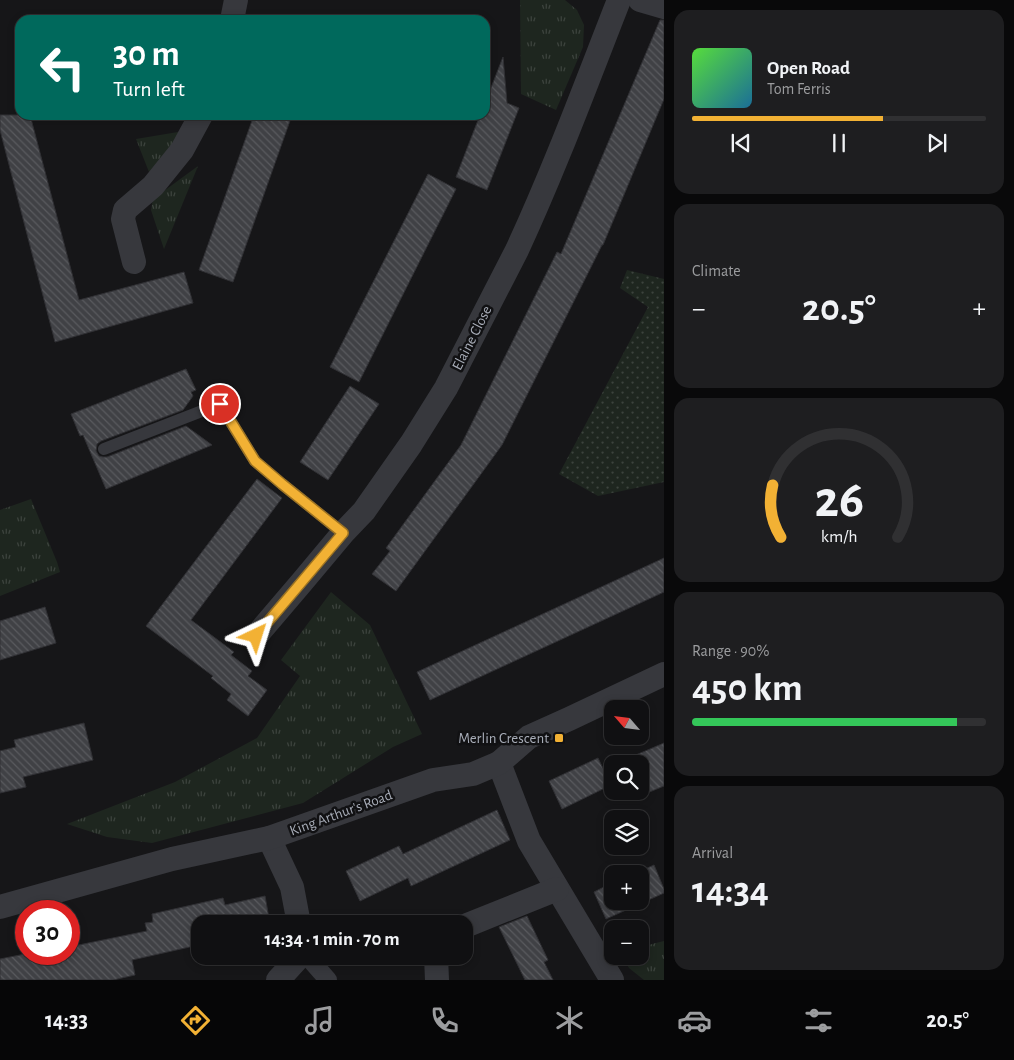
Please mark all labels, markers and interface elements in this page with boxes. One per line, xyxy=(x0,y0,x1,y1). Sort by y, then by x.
icon: left xyxy=(30,35,95,100)
text: 30 m xyxy=(113,37,180,72)
text: Open Road xyxy=(767,59,850,78)
text: Turn left xyxy=(113,78,185,100)
text: Tom Ferris xyxy=(767,81,831,97)
icon: previous xyxy=(727,129,755,157)
icon: pause xyxy=(825,129,853,157)
icon: next xyxy=(923,129,951,157)
text: Climate xyxy=(692,263,741,279)
text: 20.5° xyxy=(802,290,876,328)
text: − xyxy=(692,295,705,323)
text: + xyxy=(973,295,986,323)
street label: Elaine Close xyxy=(449,303,495,373)
pin xyxy=(199,383,241,425)
icon: arrive xyxy=(206,390,234,418)
text: 26 xyxy=(814,474,864,526)
text: km/h xyxy=(821,528,857,546)
position arrow xyxy=(229,609,281,661)
text: Range · 90% xyxy=(692,643,769,659)
text: 450 km xyxy=(692,670,803,708)
north arrow xyxy=(604,700,649,745)
map controls xyxy=(604,700,649,965)
place label: Merlin Crescent xyxy=(458,731,549,746)
marker: Merlin Crescent xyxy=(553,732,565,744)
button: search xyxy=(604,755,649,800)
street label: King Arthur's Road xyxy=(288,787,395,839)
button: layers xyxy=(604,810,649,855)
text: Arrival xyxy=(692,845,733,861)
button: + xyxy=(604,865,649,910)
text: 14:34 xyxy=(692,872,769,910)
speed limit sign: 30 xyxy=(15,900,80,965)
button: − xyxy=(604,920,649,965)
text: 14:34 · 1 min · 70 m xyxy=(264,930,400,949)
icon: directions xyxy=(178,1003,213,1038)
icon: music xyxy=(302,1003,337,1038)
icon: phone xyxy=(427,1003,462,1038)
icon: climate xyxy=(552,1003,587,1038)
icon: car xyxy=(677,1003,712,1038)
icon: filters xyxy=(801,1003,836,1038)
text: 14:33 xyxy=(45,1009,88,1031)
text: 20.5° xyxy=(926,1009,969,1031)

